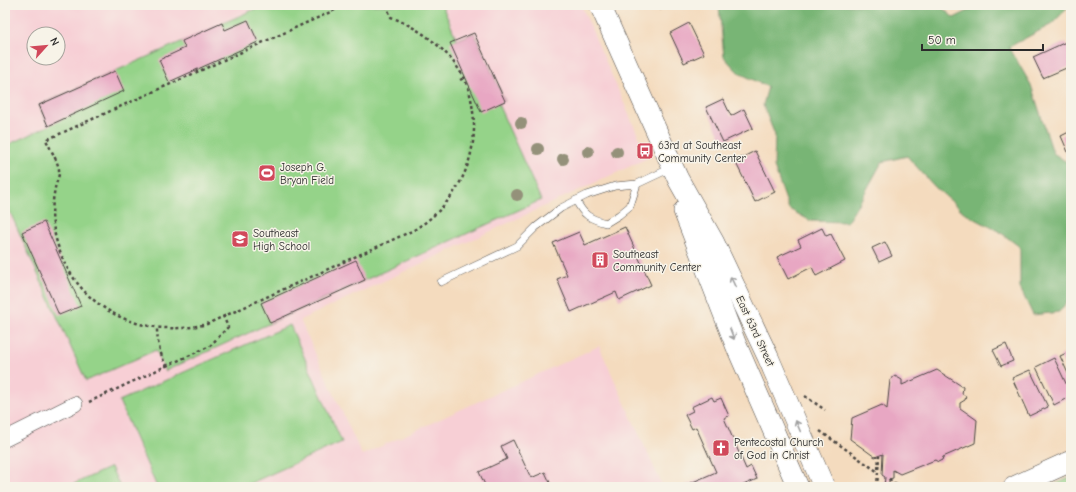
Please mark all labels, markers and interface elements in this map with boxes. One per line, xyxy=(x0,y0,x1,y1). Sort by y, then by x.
north arrow xyxy=(26,26,66,66)
scale bar xyxy=(922,26,1043,52)
text: 50 m xyxy=(928,33,956,47)
text: N xyxy=(47,36,62,48)
place label: 63rd at Southeast Community Center xyxy=(658,139,746,165)
bus stop icon: 63rd at Southeast Community Center xyxy=(635,141,655,161)
place label: Joseph G. Bryan Field xyxy=(280,161,334,187)
sports icon: Joseph G. Bryan Field xyxy=(257,163,277,183)
place label: Southeast High School xyxy=(253,227,310,253)
school or university icon: Southeast High School xyxy=(230,229,250,249)
place label: Southeast Community Center xyxy=(613,248,701,274)
building icon: Southeast Community Center xyxy=(590,250,610,270)
one-way arrow xyxy=(729,276,736,288)
street label: East 63rd Street xyxy=(733,294,777,369)
one-way arrow xyxy=(728,328,736,340)
one-way arrow xyxy=(794,420,801,432)
place label: Pentecostal Church of God in Christ xyxy=(734,436,823,462)
church icon: Pentecostal Church of God in Christ xyxy=(711,438,731,458)

